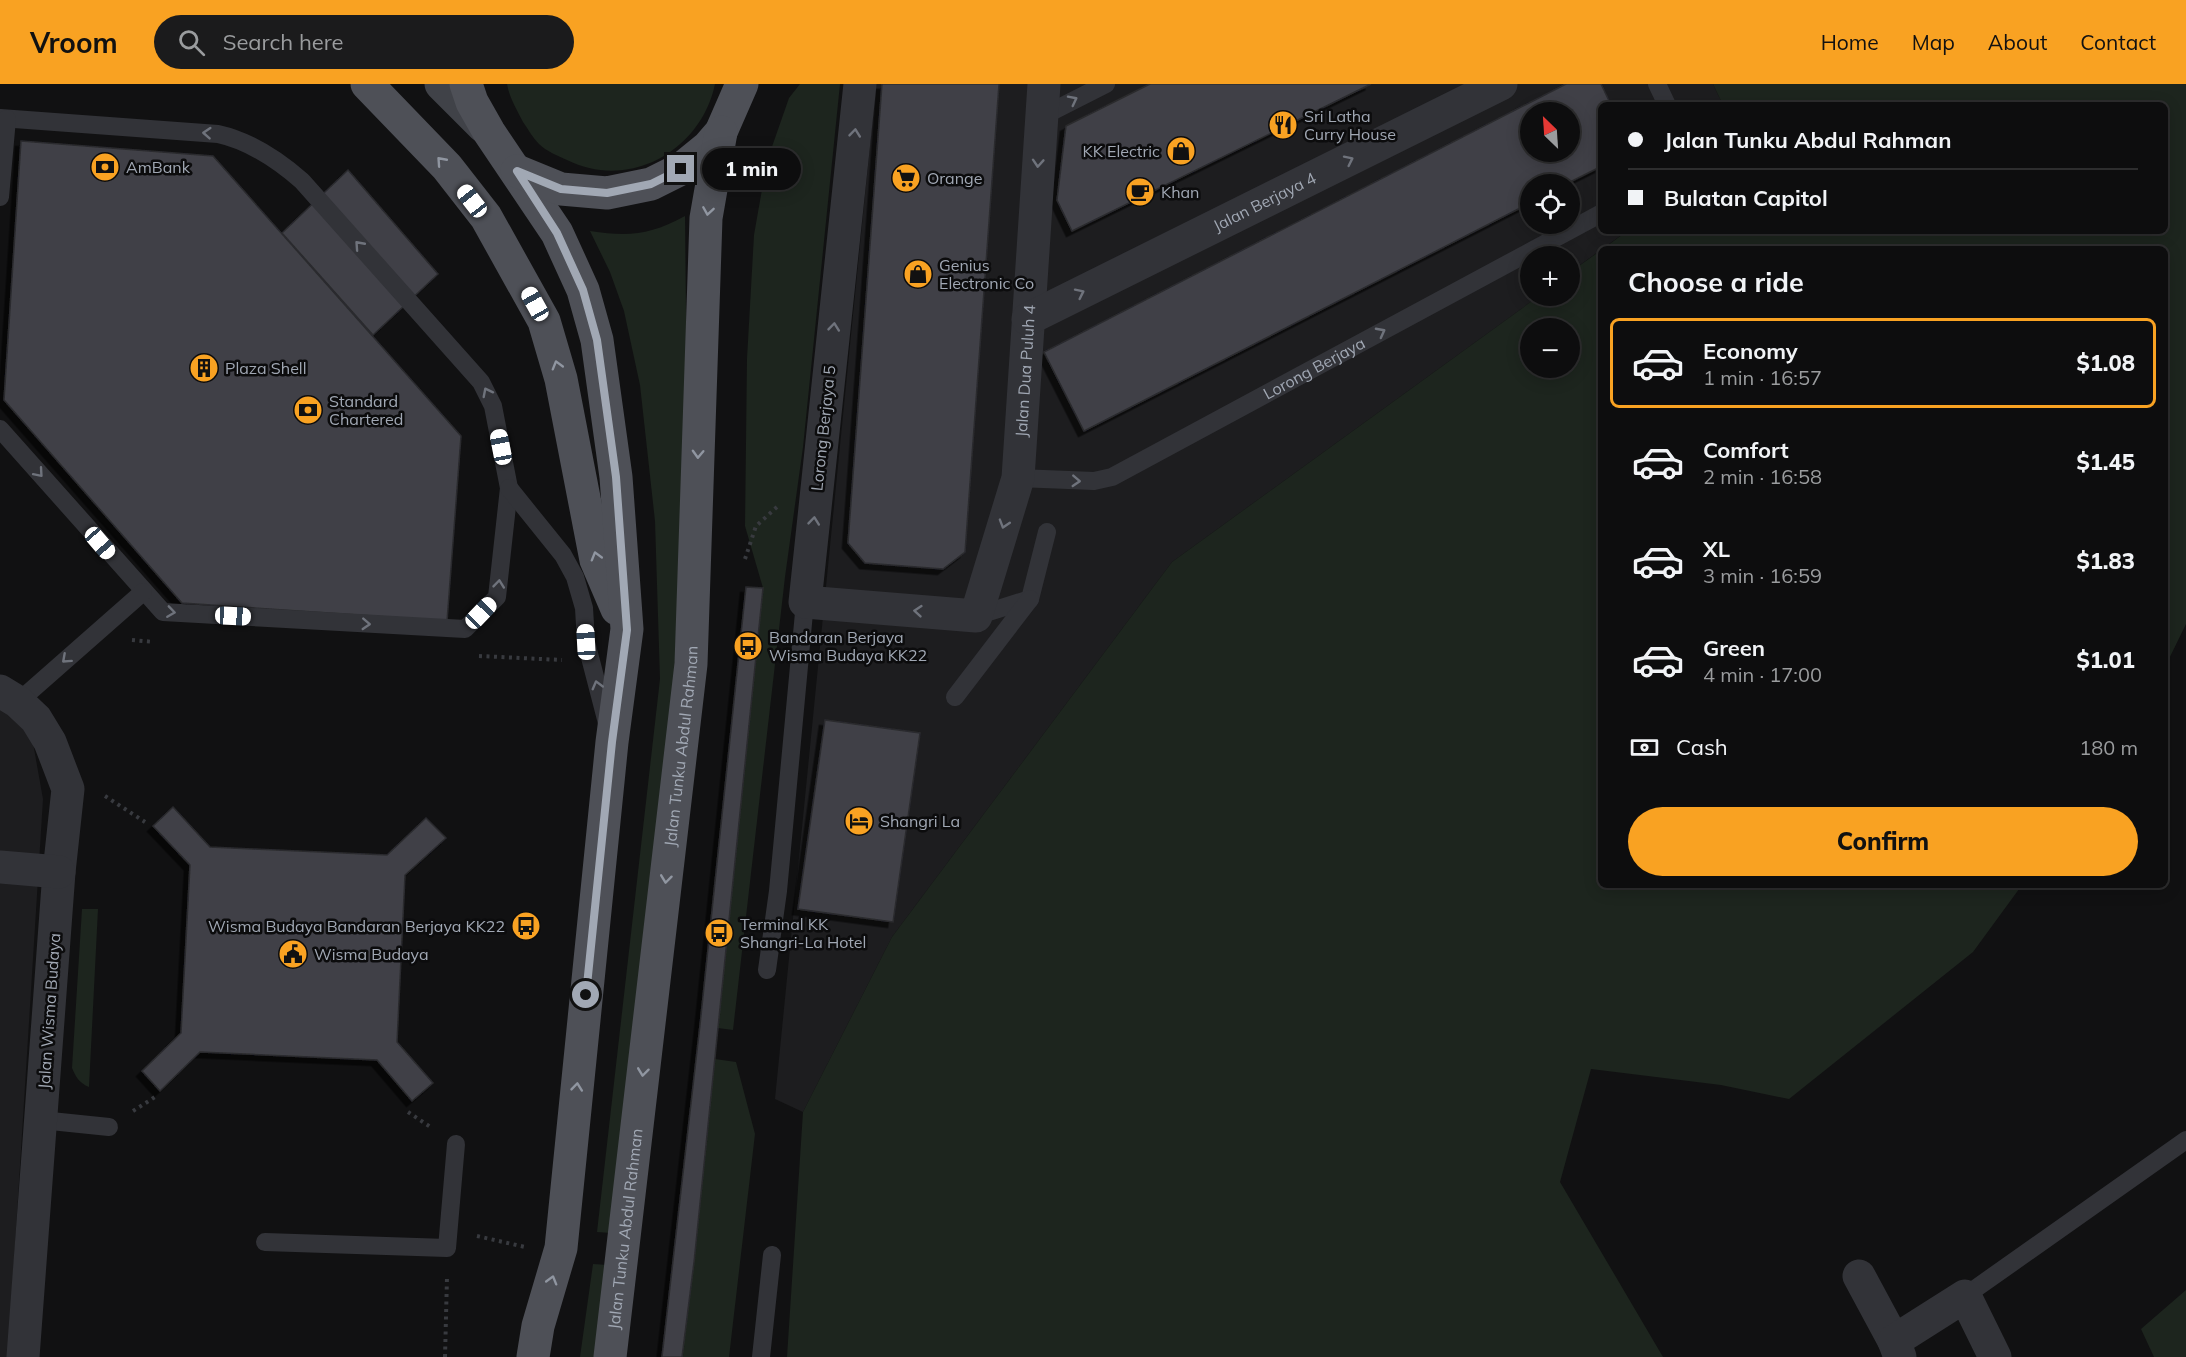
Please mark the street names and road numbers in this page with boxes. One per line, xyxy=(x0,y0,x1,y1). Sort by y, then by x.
street label: Jalan Berjaya 4 xyxy=(1210,167,1320,235)
street label: Jalan Dua Puluh 4 xyxy=(1011,304,1039,438)
street label: Lorong Berjaya xyxy=(1260,333,1368,404)
street label: Lorong Berjaya 5 xyxy=(806,364,840,492)
street label: Jalan Tunku Abdul Rahman xyxy=(660,645,702,848)
street label: Jalan Wisma Budaya xyxy=(34,932,64,1090)
street label: Jalan Tunku Abdul Rahman xyxy=(603,1127,647,1330)

